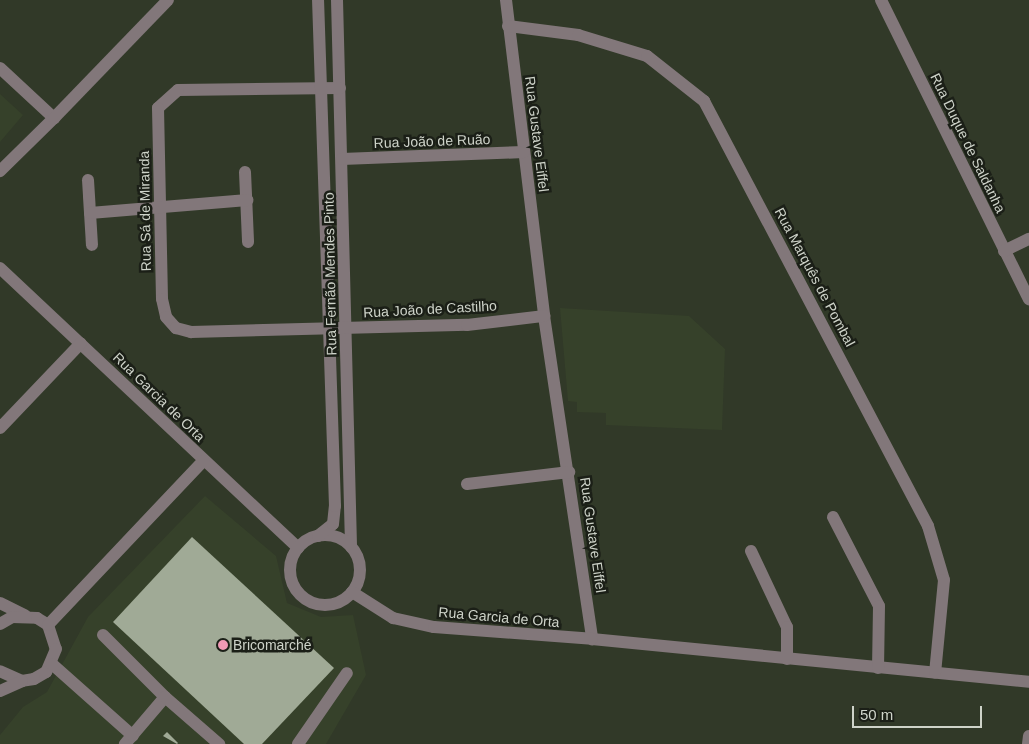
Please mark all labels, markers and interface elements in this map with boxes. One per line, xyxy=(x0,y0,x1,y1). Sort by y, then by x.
street label: Rua Duque de Saldanha xyxy=(927,70,1009,216)
street label: Rua Gustave Eiffel xyxy=(522,75,552,193)
street label: Rua João de Ruão xyxy=(373,131,491,151)
street label: Rua Sá de Miranda xyxy=(136,151,154,271)
street label: Rua Fernão Mendes Pinto xyxy=(320,192,340,356)
street label: Rua Marquês de Pombal xyxy=(771,205,859,349)
street label: Rua João de Castilho xyxy=(363,297,497,321)
street label: Rua Garcia de Orta xyxy=(110,349,208,445)
street label: Rua Gustave Eiffel xyxy=(577,476,609,594)
street label: Rua Garcia de Orta xyxy=(438,603,560,631)
place label: Bricomarché xyxy=(233,637,312,653)
marker: Bricomarché xyxy=(217,639,229,651)
scale bar xyxy=(854,696,984,728)
text: 50 m xyxy=(860,706,893,723)

